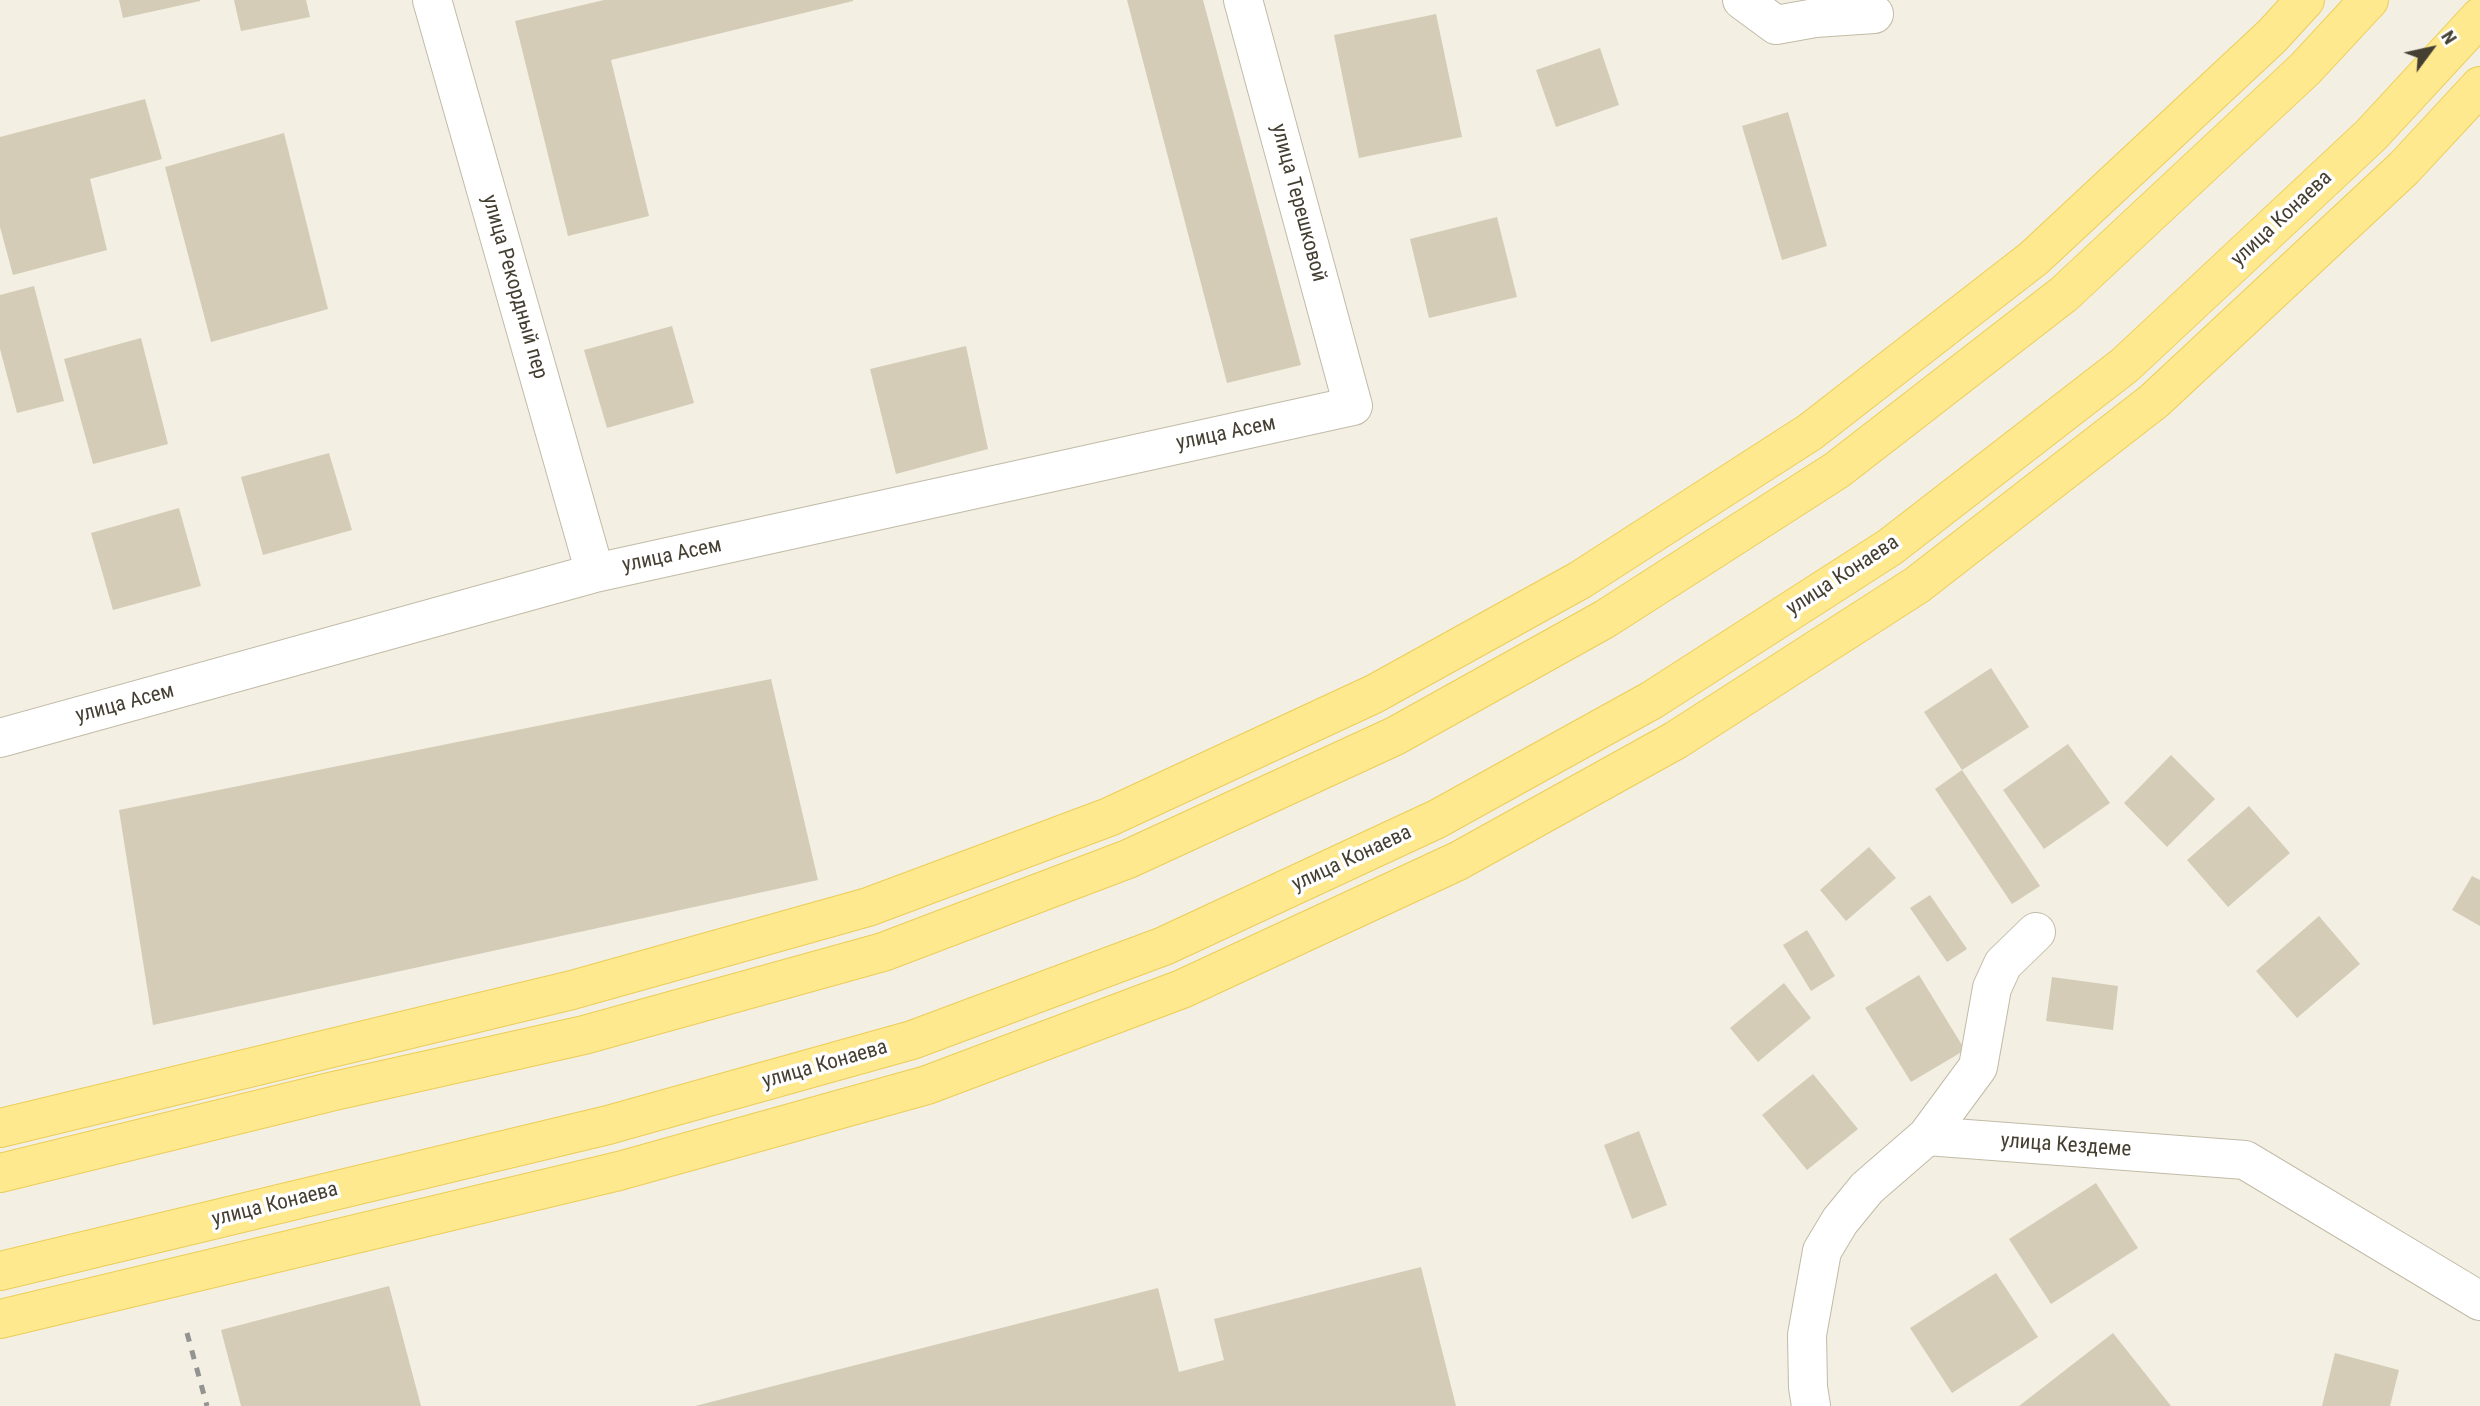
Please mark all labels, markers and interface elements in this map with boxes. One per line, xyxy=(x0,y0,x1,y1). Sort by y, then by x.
north arrow xyxy=(2396,14,2466,84)
text: N xyxy=(2436,26,2462,48)
street label: улица Терешковой xyxy=(1265,121,1331,285)
street label: улица Конаева xyxy=(2226,166,2338,272)
street label: улица Рекордный пер xyxy=(476,192,552,382)
street label: улица Асем xyxy=(1174,411,1278,457)
street label: улица Конаева xyxy=(1782,530,1904,622)
street label: улица Асем xyxy=(620,533,724,579)
street label: улица Асем xyxy=(73,679,177,729)
street label: улица Конаева xyxy=(1288,820,1416,898)
street label: улица Конаева xyxy=(760,1035,890,1095)
street label: улица Кездеме xyxy=(2000,1129,2132,1163)
street label: улица Конаева xyxy=(209,1177,341,1233)

